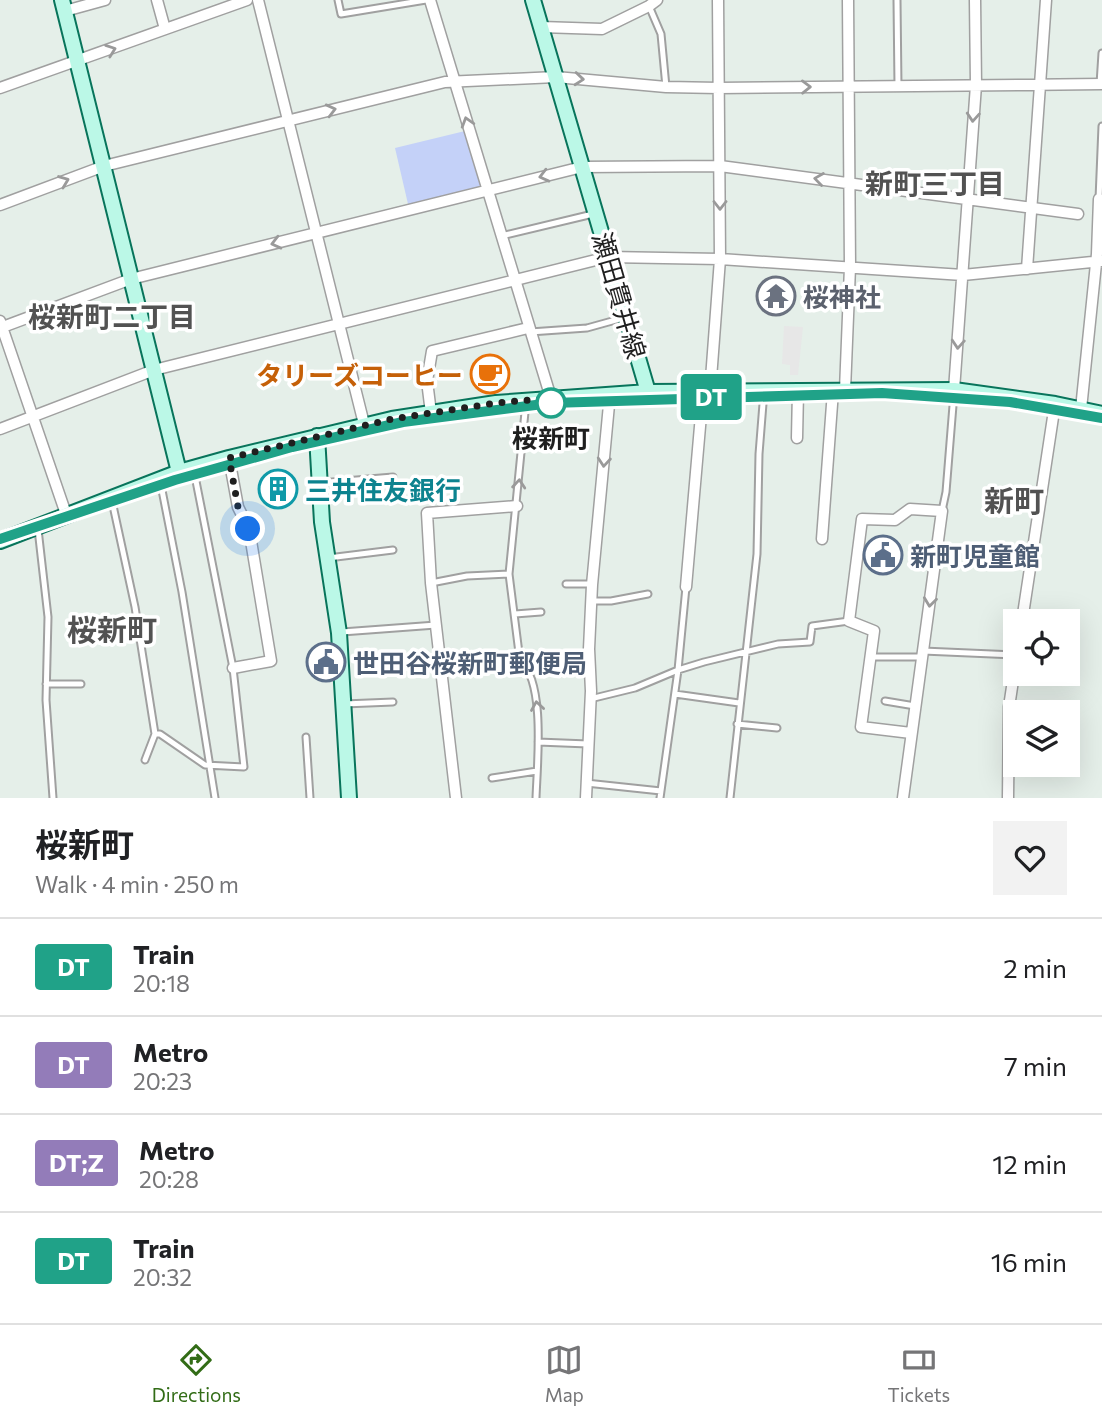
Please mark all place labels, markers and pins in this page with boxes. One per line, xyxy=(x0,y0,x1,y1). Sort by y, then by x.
temple icon: 桜神社 xyxy=(755,275,797,317)
place label: 桜神社 xyxy=(803,281,881,312)
cafe icon: タリーズコーヒー xyxy=(469,353,511,395)
place label: タリーズコーヒー xyxy=(256,359,463,390)
marker: 桜新町 xyxy=(536,388,566,418)
place label: 桜新町 xyxy=(512,422,590,453)
building icon: 三井住友銀行 xyxy=(257,468,299,510)
place label: 三井住友銀行 xyxy=(305,474,461,505)
public building icon: 新町児童館 xyxy=(862,534,904,576)
place label: 新町児童館 xyxy=(910,540,1040,571)
public building icon: 世田谷桜新町郵便局 xyxy=(305,641,347,683)
place label: 世田谷桜新町郵便局 xyxy=(353,647,587,678)

